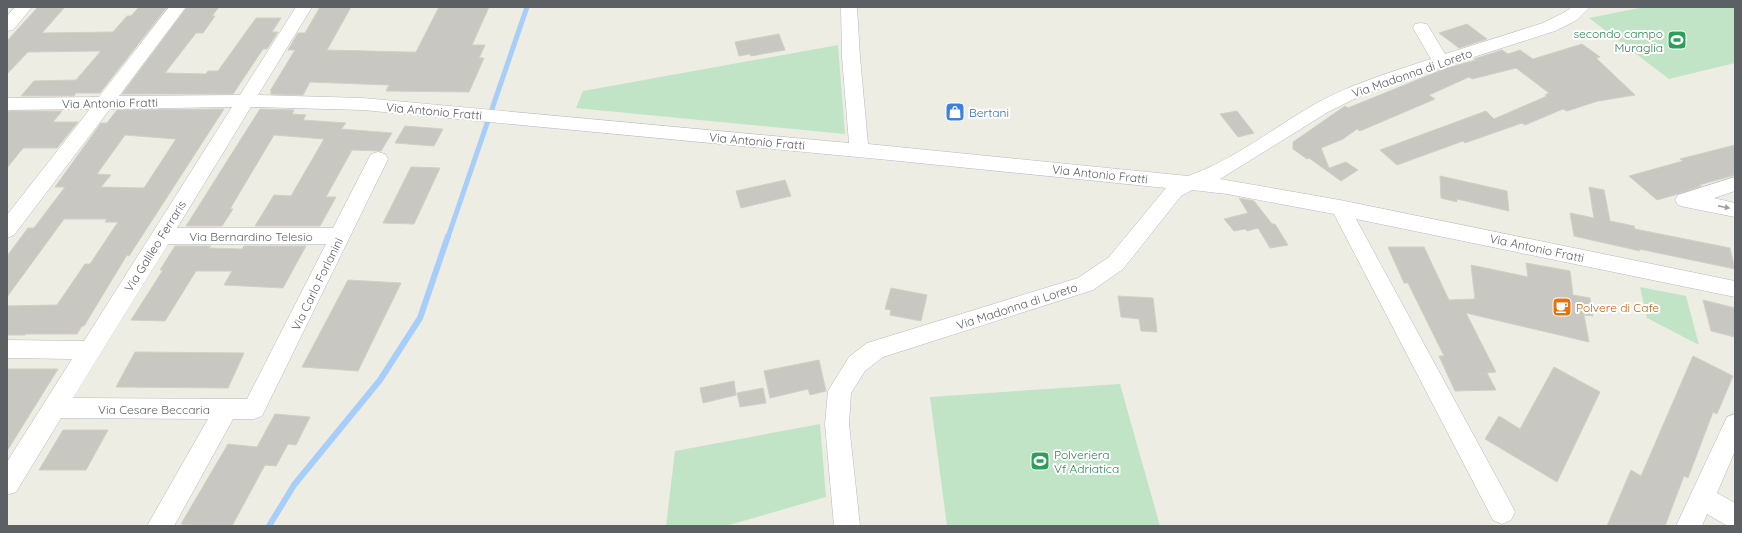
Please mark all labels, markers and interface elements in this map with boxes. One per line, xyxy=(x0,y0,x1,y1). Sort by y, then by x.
place label: secondo campo Muraglia xyxy=(1573,26,1663,55)
sports icon: secondo campo Muraglia xyxy=(1666,29,1688,51)
street label: Via Madonna di Loreto xyxy=(1350,45,1474,101)
street label: Via Antonio Fratti xyxy=(62,95,158,111)
street label: Via Antonio Fratti xyxy=(385,99,483,123)
shop icon: Bertani xyxy=(944,101,966,123)
place label: Bertani xyxy=(969,105,1009,120)
street label: Via Antonio Fratti xyxy=(708,129,806,153)
street label: Via Antonio Fratti xyxy=(1051,162,1149,186)
street label: Via Galileo Ferraris xyxy=(121,197,189,294)
one-way arrow xyxy=(1718,205,1730,211)
street label: Via Bernardino Telesio xyxy=(189,229,313,244)
street label: Via Antonio Fratti xyxy=(1488,231,1586,265)
street label: Via Carlo Forlanini xyxy=(288,235,346,333)
street label: Via Madonna di Loreto xyxy=(955,279,1079,333)
cafe icon: Polvere di Cafe xyxy=(1551,296,1573,318)
place label: Polvere di Cafe xyxy=(1576,300,1659,315)
street label: Via Cesare Beccaria xyxy=(98,402,210,417)
place label: Polveriera Vf Adriatica xyxy=(1054,447,1119,476)
sports icon: Polveriera Vf Adriatica xyxy=(1029,450,1051,472)

